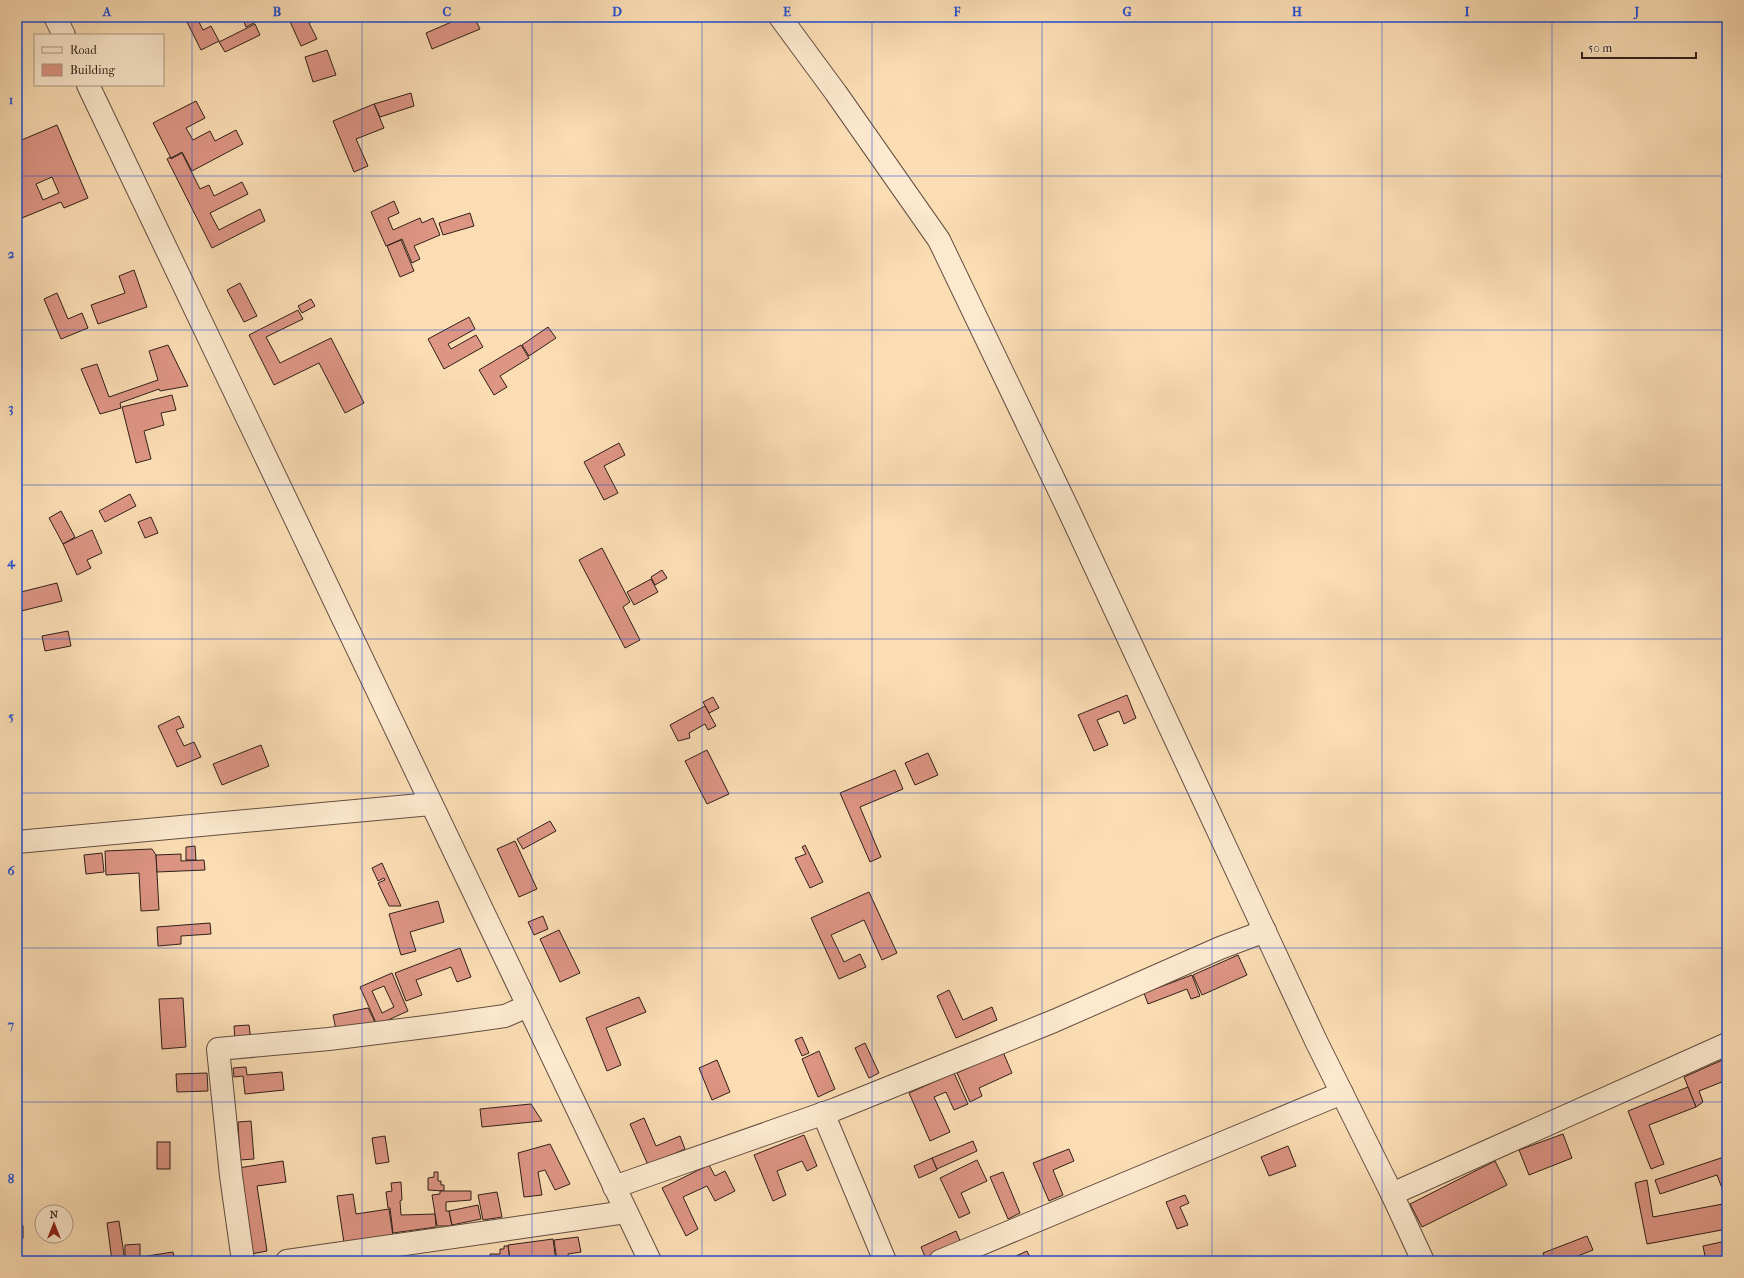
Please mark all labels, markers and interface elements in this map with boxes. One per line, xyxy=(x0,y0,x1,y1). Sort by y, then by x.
text: A xyxy=(102,4,112,19)
text: B xyxy=(273,4,282,19)
text: C xyxy=(443,4,452,19)
text: D xyxy=(612,4,622,19)
text: E xyxy=(783,4,791,19)
text: F xyxy=(953,4,961,19)
text: G xyxy=(1122,4,1132,19)
text: H xyxy=(1292,4,1303,19)
text: I xyxy=(1464,4,1470,19)
text: J xyxy=(1633,4,1640,20)
legend xyxy=(34,34,164,86)
scale bar xyxy=(1582,34,1696,60)
text: 50 m xyxy=(1588,41,1612,55)
text: Road xyxy=(70,43,97,57)
text: Building xyxy=(70,63,115,77)
text: 1 xyxy=(9,92,14,107)
text: 2 xyxy=(8,246,15,261)
text: 3 xyxy=(8,400,14,416)
text: 4 xyxy=(6,554,16,570)
text: 5 xyxy=(8,709,14,724)
text: 6 xyxy=(7,863,15,878)
text: 7 xyxy=(7,1017,15,1032)
text: 8 xyxy=(8,1171,15,1186)
north arrow xyxy=(34,1204,74,1244)
text: N xyxy=(50,1208,59,1221)

